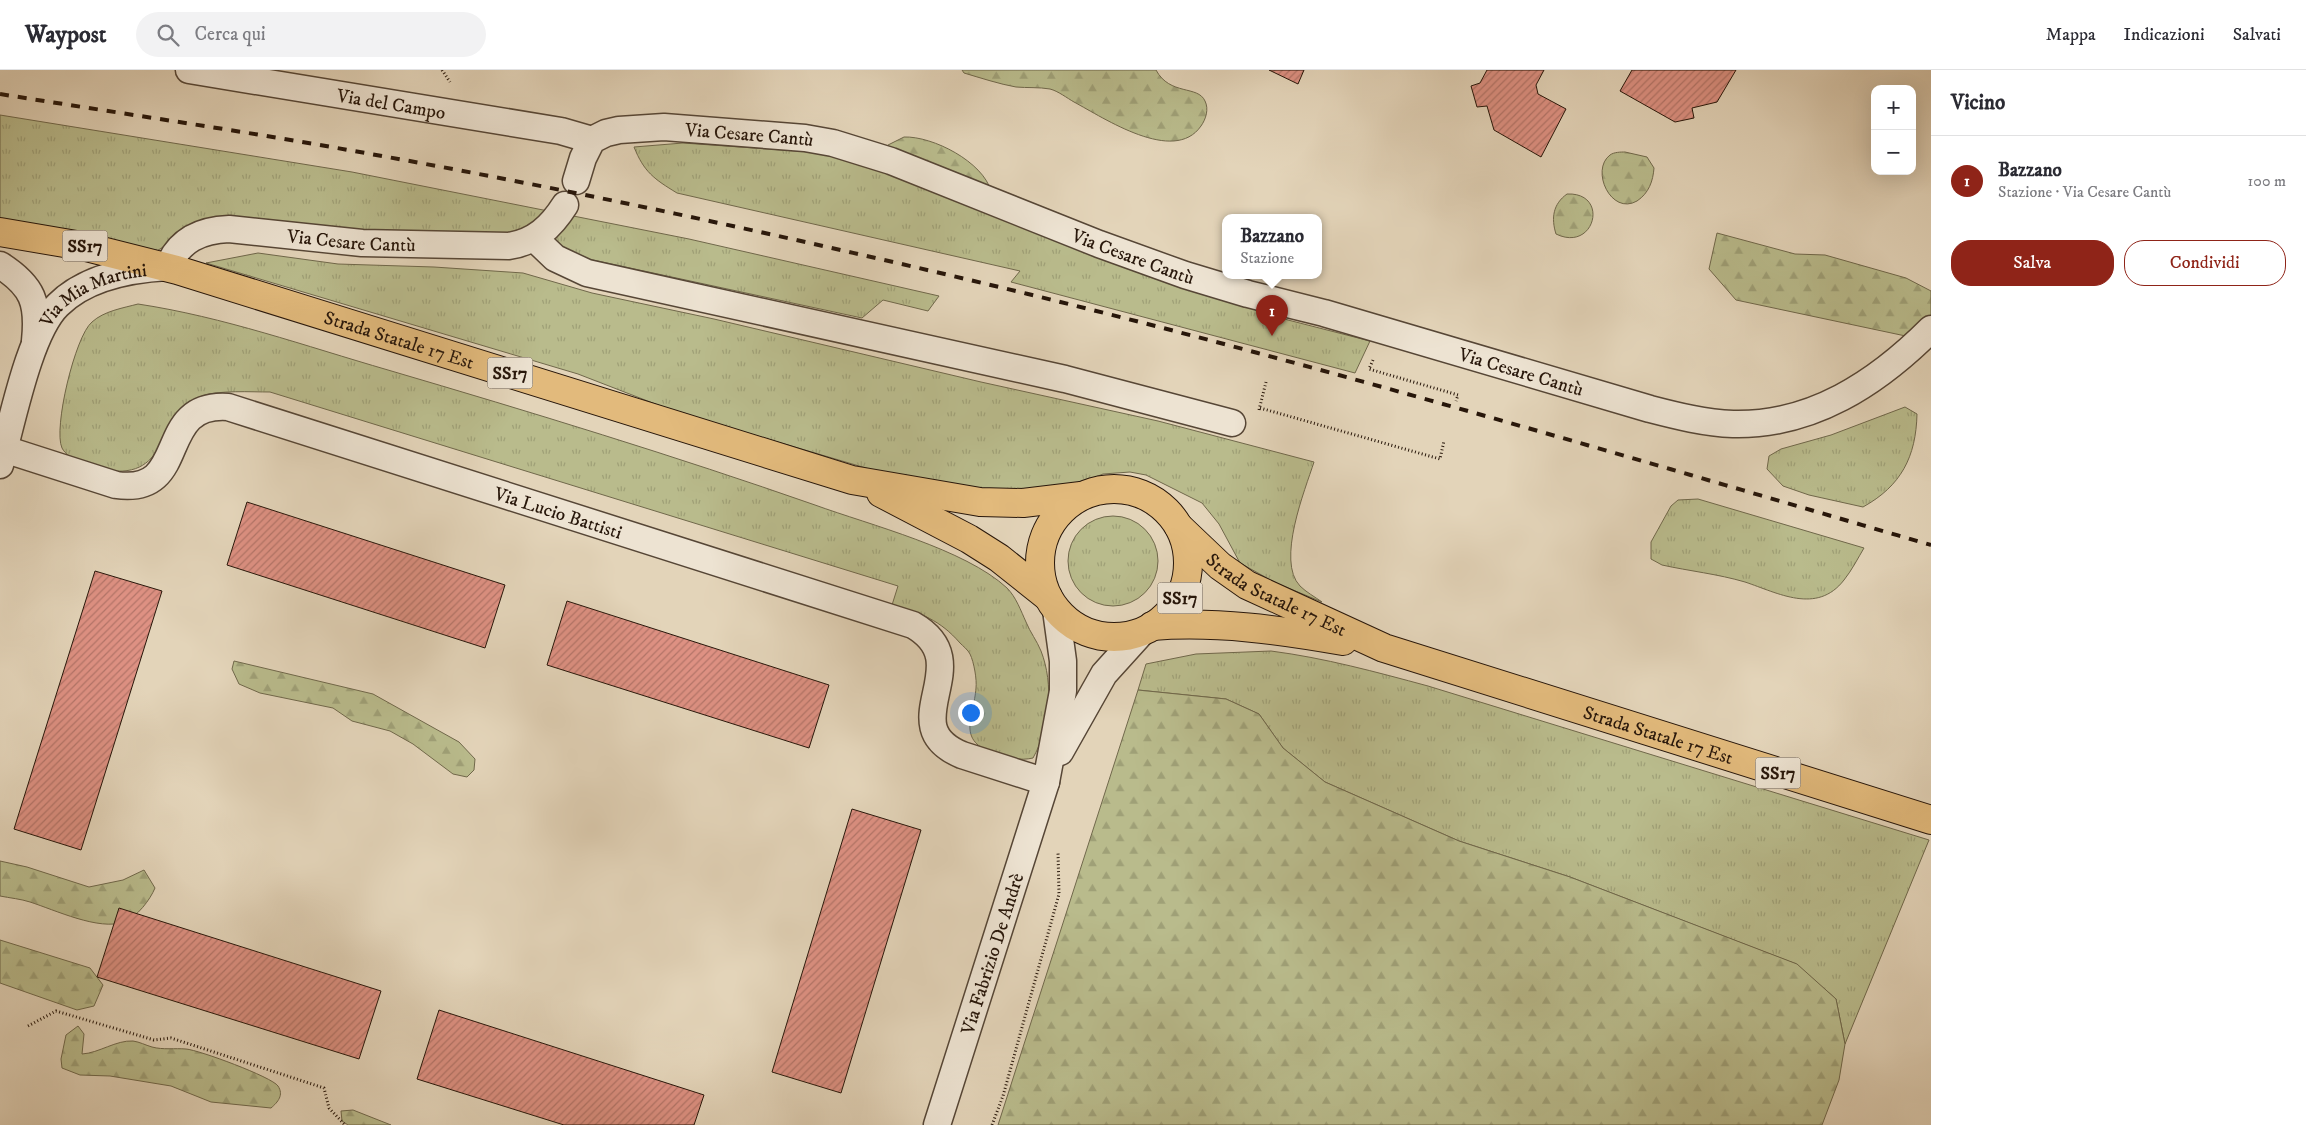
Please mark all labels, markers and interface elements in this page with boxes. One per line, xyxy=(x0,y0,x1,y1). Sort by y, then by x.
search box xyxy=(136,12,486,57)
text: Waypost xyxy=(25,20,106,50)
icon: search xyxy=(154,21,182,49)
text: Cerca qui xyxy=(194,23,266,46)
text: Mappa xyxy=(2046,24,2096,46)
text: Indicazioni xyxy=(2124,24,2205,46)
text: Salvati xyxy=(2233,24,2281,46)
street label: Via del Campo xyxy=(334,84,447,125)
map controls xyxy=(1871,85,1916,175)
button: + xyxy=(1871,85,1916,130)
text: Vicino xyxy=(1951,90,2005,116)
street label: Via Cesare Cantù xyxy=(683,119,815,152)
button: − xyxy=(1871,130,1916,175)
text: Bazzano xyxy=(1998,159,2062,182)
text: 1 xyxy=(1964,171,1970,191)
text: 100 m xyxy=(2248,171,2286,191)
text: Stazione · Via Cesare Cantù xyxy=(1998,182,2171,202)
popup xyxy=(1222,214,1322,279)
street label: Via Cesare Cantù xyxy=(1067,224,1197,290)
street label: Via Cesare Cantù xyxy=(285,225,416,257)
text: Bazzano xyxy=(1240,225,1304,248)
road number: SS17 xyxy=(62,230,108,262)
button: Salva xyxy=(1951,240,2114,286)
button: Condividi xyxy=(2124,240,2286,286)
text: Stazione xyxy=(1240,248,1294,268)
street label: Via Mia Martini xyxy=(35,259,148,332)
pin: 1 xyxy=(1256,295,1288,336)
street label: Strada Statale 17 Est xyxy=(321,306,477,375)
street label: Via Cesare Cantù xyxy=(1455,343,1586,402)
road number: SS17 xyxy=(488,358,532,388)
street label: Via Lucio Battisti xyxy=(490,482,625,545)
street label: Strada Statale 17 Est xyxy=(1201,549,1350,642)
road number: SS17 xyxy=(1158,582,1202,614)
your location xyxy=(958,700,984,726)
street label: Strada Statale 17 Est xyxy=(1580,701,1736,770)
road number: SS17 xyxy=(1756,758,1800,788)
street label: Via Fabrizio De Andrè xyxy=(956,870,1029,1038)

